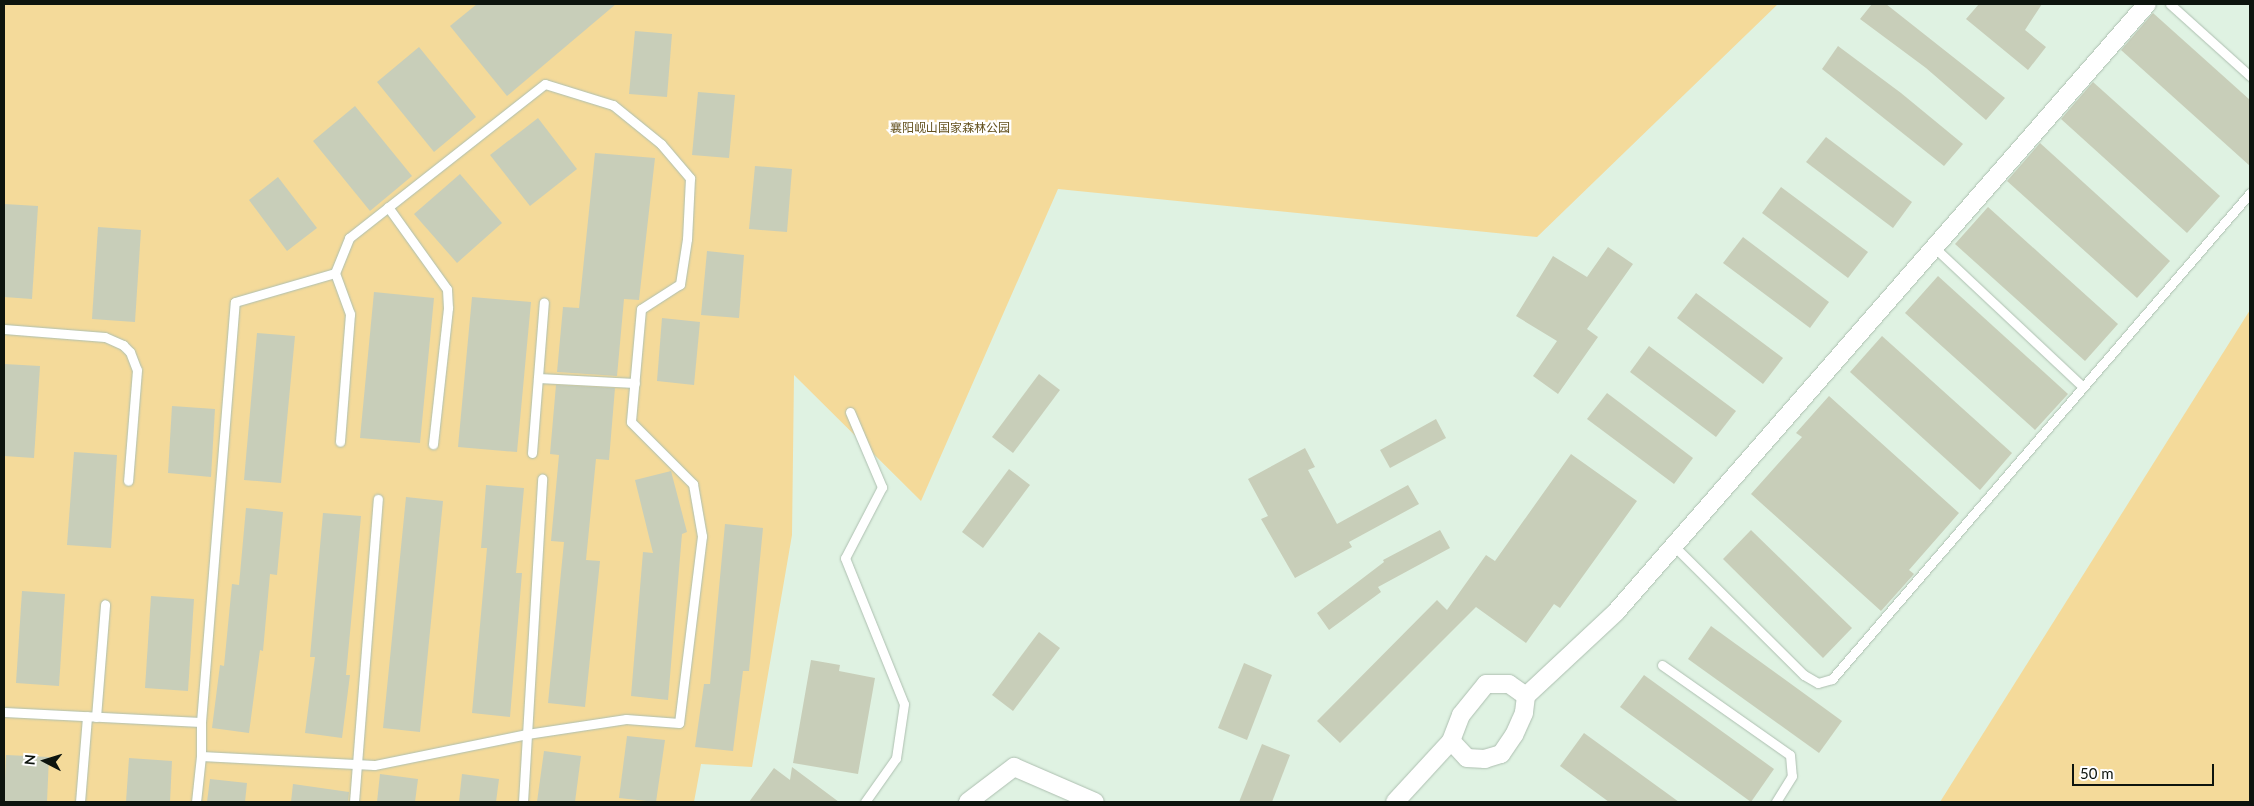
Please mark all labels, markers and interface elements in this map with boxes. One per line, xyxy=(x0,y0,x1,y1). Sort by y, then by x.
park label: 襄阳岘山国家森林公园 xyxy=(890,121,1010,135)
north arrow xyxy=(20,736,70,786)
text: N xyxy=(21,754,38,766)
scale bar xyxy=(2074,754,2216,786)
text: 50 m xyxy=(2080,764,2114,782)

